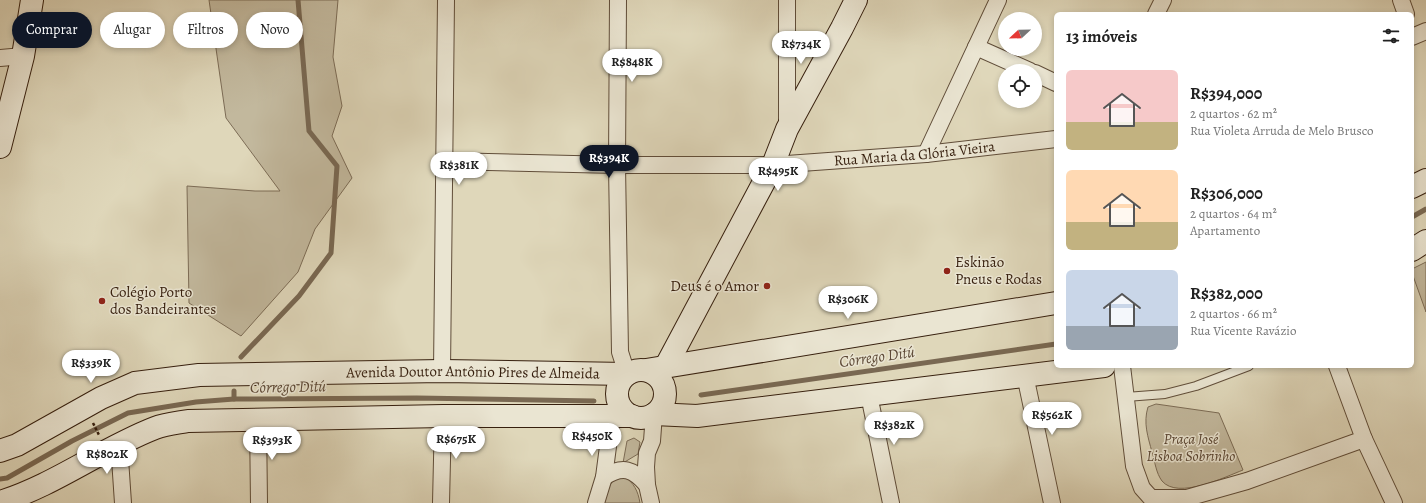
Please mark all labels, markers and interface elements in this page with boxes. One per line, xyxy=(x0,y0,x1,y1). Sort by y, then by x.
chip: Comprar xyxy=(12,12,92,48)
chip: Alugar xyxy=(100,12,165,48)
chip: Filtros xyxy=(173,12,238,48)
chip: Novo xyxy=(246,12,303,48)
north arrow xyxy=(998,12,1042,56)
map controls xyxy=(998,12,1042,108)
text: 13 imóveis xyxy=(1066,25,1137,48)
icon: filters xyxy=(1380,25,1402,47)
pin: R$734K xyxy=(768,31,834,65)
text: R$734K xyxy=(781,35,821,52)
pin: R$848K xyxy=(599,49,665,83)
text: R$848K xyxy=(611,53,653,70)
button: locate xyxy=(998,64,1042,108)
text: R$394,000 xyxy=(1190,82,1262,105)
icon: home xyxy=(1098,86,1146,134)
text: 2 quartos · 62 m² xyxy=(1190,105,1277,122)
text: Rua Violeta Arruda de Melo Brusco xyxy=(1190,122,1373,139)
street label: Rua Maria da Glória Vieira xyxy=(833,136,996,171)
pin: R$394K xyxy=(576,145,642,179)
text: R$394K xyxy=(589,149,629,166)
pin: R$381K xyxy=(426,152,492,186)
text: R$381K xyxy=(439,156,479,173)
pin: R$495K xyxy=(745,158,811,192)
text: R$495K xyxy=(758,162,798,179)
text: R$306,000 xyxy=(1190,182,1263,205)
icon: home xyxy=(1098,186,1146,234)
text: 2 quartos · 64 m² xyxy=(1190,205,1277,222)
text: Apartamento xyxy=(1190,222,1260,239)
place label: Eskinão Pneus e Rodas xyxy=(955,252,1042,289)
marker: Eskinão Pneus e Rodas xyxy=(942,266,952,276)
place label: Deus é o Amor xyxy=(670,276,759,296)
marker: Deus é o Amor xyxy=(762,281,772,291)
place label: Colégio Porto dos Bandeirantes xyxy=(110,282,216,319)
text: R$382,000 xyxy=(1190,282,1263,305)
pin: R$306K xyxy=(815,286,881,320)
icon: home xyxy=(1098,286,1146,334)
text: R$306K xyxy=(827,290,869,307)
marker: Colégio Porto dos Bandeirantes xyxy=(97,296,107,306)
text: 2 quartos · 66 m² xyxy=(1190,305,1277,322)
text: Rua Vicente Ravázio xyxy=(1190,322,1297,339)
water label: Córrego Ditú xyxy=(838,341,916,373)
pin: R$339K xyxy=(58,350,124,384)
text: R$339K xyxy=(71,354,111,371)
street label: Avenida Doutor Antônio Pires de Almeida xyxy=(345,361,600,384)
water label: Córrego Ditú xyxy=(250,375,326,399)
pin: R$562K xyxy=(1019,402,1085,436)
text: R$562K xyxy=(1032,406,1072,423)
pin: R$382K xyxy=(861,412,927,446)
text: R$382K xyxy=(873,416,915,433)
pin: R$450K xyxy=(559,423,625,457)
pin: R$675K xyxy=(423,426,489,460)
pin: R$393K xyxy=(239,427,305,461)
text: R$450K xyxy=(571,427,613,444)
park label: Praça José Lisboa Sobrinho xyxy=(1147,429,1235,466)
text: R$675K xyxy=(436,430,476,447)
text: R$393K xyxy=(252,431,292,448)
pin: R$802K xyxy=(74,441,140,475)
text: R$802K xyxy=(86,445,128,462)

